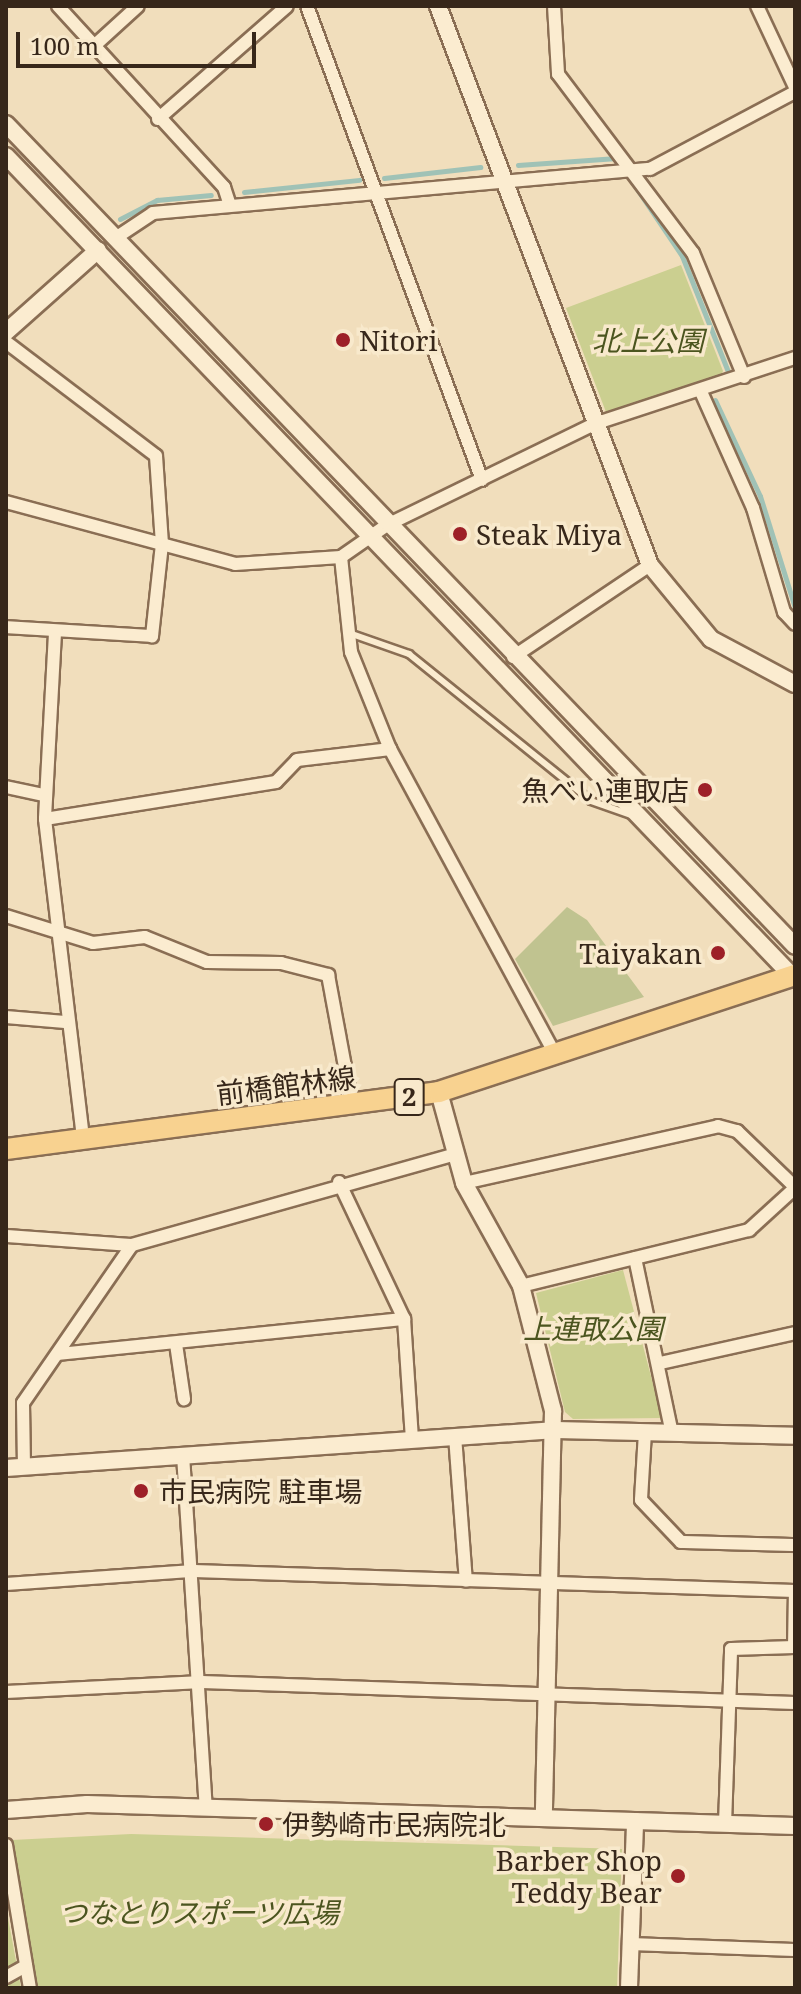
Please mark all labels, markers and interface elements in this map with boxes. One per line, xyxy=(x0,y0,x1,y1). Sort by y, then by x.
scale bar xyxy=(20,16,260,66)
text: 100 m xyxy=(30,29,99,62)
place label: Nitori xyxy=(359,323,437,357)
park label: 北上公園 xyxy=(592,323,704,357)
marker: Nitori xyxy=(334,331,352,349)
place label: Steak Miya xyxy=(476,517,622,551)
marker: Steak Miya xyxy=(451,525,469,543)
place label: 魚べい連取店 xyxy=(521,773,689,807)
marker: 魚べい連取店 xyxy=(696,781,714,799)
place label: Taiyakan xyxy=(579,936,702,970)
marker: Taiyakan xyxy=(709,944,727,962)
street label: 前橋館林線 xyxy=(214,1060,358,1110)
road number: 2 xyxy=(393,1075,425,1119)
park label: 上連取公園 xyxy=(523,1311,663,1345)
place label: 市民病院 駐車場 xyxy=(159,1474,362,1508)
marker: 市民病院 駐車場 xyxy=(130,1480,152,1502)
place label: 伊勢崎市民病院北 xyxy=(282,1807,506,1841)
marker: 伊勢崎市民病院北 xyxy=(257,1815,275,1833)
place label: Barber Shop Teddy Bear xyxy=(496,1843,662,1909)
marker: Barber Shop Teddy Bear xyxy=(669,1867,687,1885)
park label: つなとりスポーツ広場 xyxy=(59,1895,339,1929)

